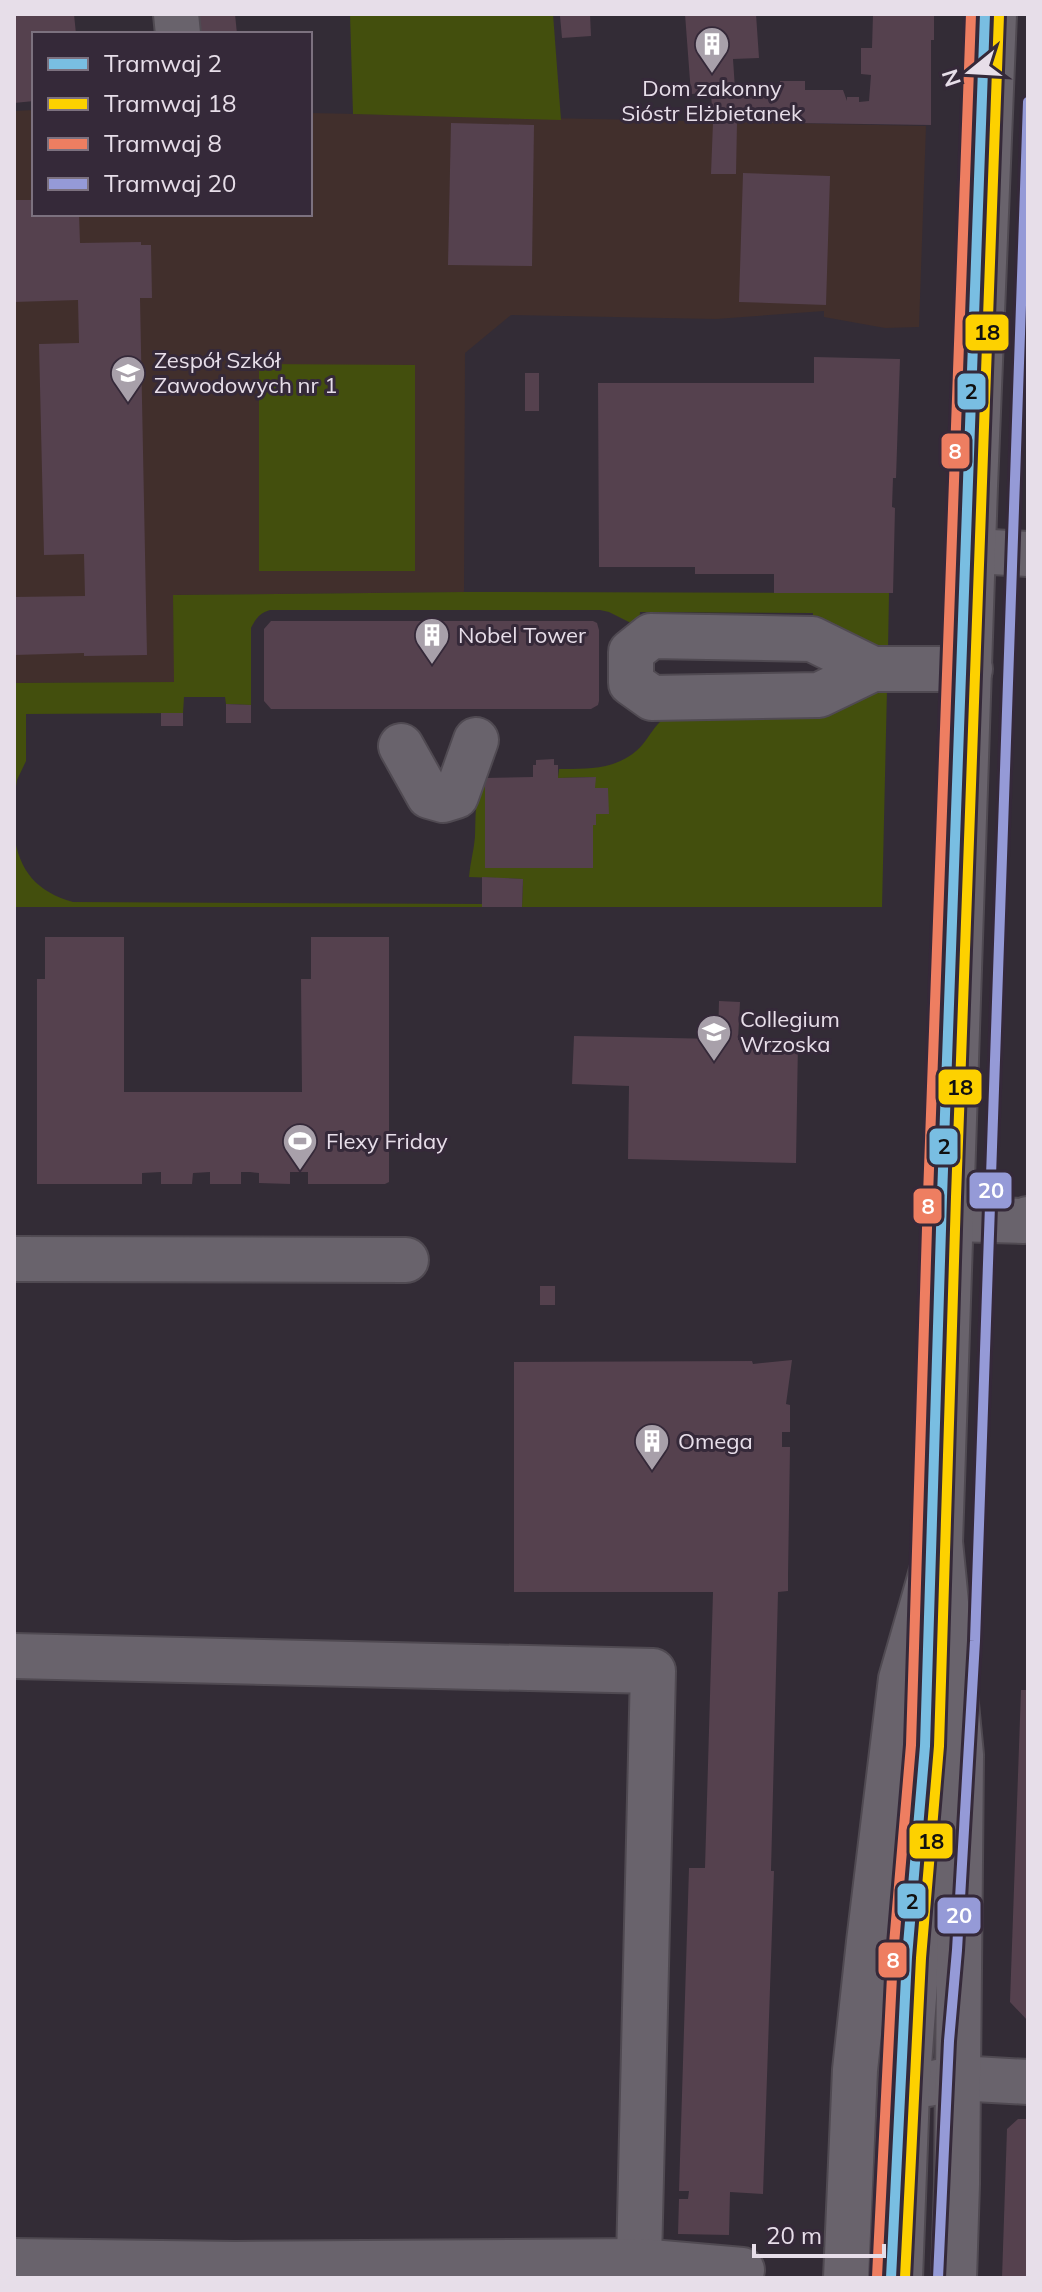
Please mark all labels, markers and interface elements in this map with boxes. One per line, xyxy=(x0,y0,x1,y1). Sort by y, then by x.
building icon: Dom zakonny Sióstr Elżbietanek xyxy=(693,25,731,75)
legend xyxy=(32,32,312,216)
north arrow xyxy=(930,32,1010,112)
text: Tramwaj 2 xyxy=(104,48,222,78)
text: N xyxy=(935,66,967,90)
place label: Dom zakonny Sióstr Elżbietanek xyxy=(622,74,803,127)
text: Tramwaj 18 xyxy=(104,88,236,118)
text: Tramwaj 8 xyxy=(104,128,222,158)
text: Tramwaj 20 xyxy=(104,168,236,198)
line badge: 18 xyxy=(964,313,1010,352)
text: 18 xyxy=(974,318,1000,346)
place label: Zespół Szkół Zawodowych nr 1 xyxy=(154,346,337,399)
school or university icon: Zespół Szkół Zawodowych nr 1 xyxy=(109,354,147,404)
line badge: 2 xyxy=(956,372,987,411)
text: 2 xyxy=(964,377,978,405)
line badge: 8 xyxy=(940,432,971,470)
text: 8 xyxy=(948,437,962,465)
building icon: Nobel Tower xyxy=(413,616,451,666)
place label: Nobel Tower xyxy=(458,621,586,649)
place label: Collegium Wrzoska xyxy=(740,1005,840,1058)
school or university icon: Collegium Wrzoska xyxy=(695,1013,733,1063)
line badge: 18 xyxy=(937,1068,983,1106)
text: 18 xyxy=(947,1073,973,1101)
sports icon: Flexy Friday xyxy=(281,1122,319,1172)
place label: Flexy Friday xyxy=(326,1127,448,1155)
line badge: 2 xyxy=(928,1127,959,1166)
text: 2 xyxy=(937,1132,951,1160)
line badge: 20 xyxy=(968,1171,1013,1210)
text: 20 xyxy=(978,1176,1004,1204)
line badge: 8 xyxy=(912,1187,943,1225)
text: 8 xyxy=(921,1192,935,1220)
building icon: Omega xyxy=(633,1422,671,1472)
place label: Omega xyxy=(678,1427,753,1455)
line badge: 18 xyxy=(908,1822,954,1860)
text: 18 xyxy=(918,1827,944,1855)
line badge: 2 xyxy=(896,1882,927,1920)
text: 2 xyxy=(905,1887,919,1915)
line badge: 20 xyxy=(936,1896,982,1935)
text: 20 xyxy=(946,1901,972,1929)
line badge: 8 xyxy=(877,1941,908,1979)
text: 8 xyxy=(886,1946,900,1974)
scale bar xyxy=(754,2208,884,2258)
text: 20 m xyxy=(766,2220,822,2250)

